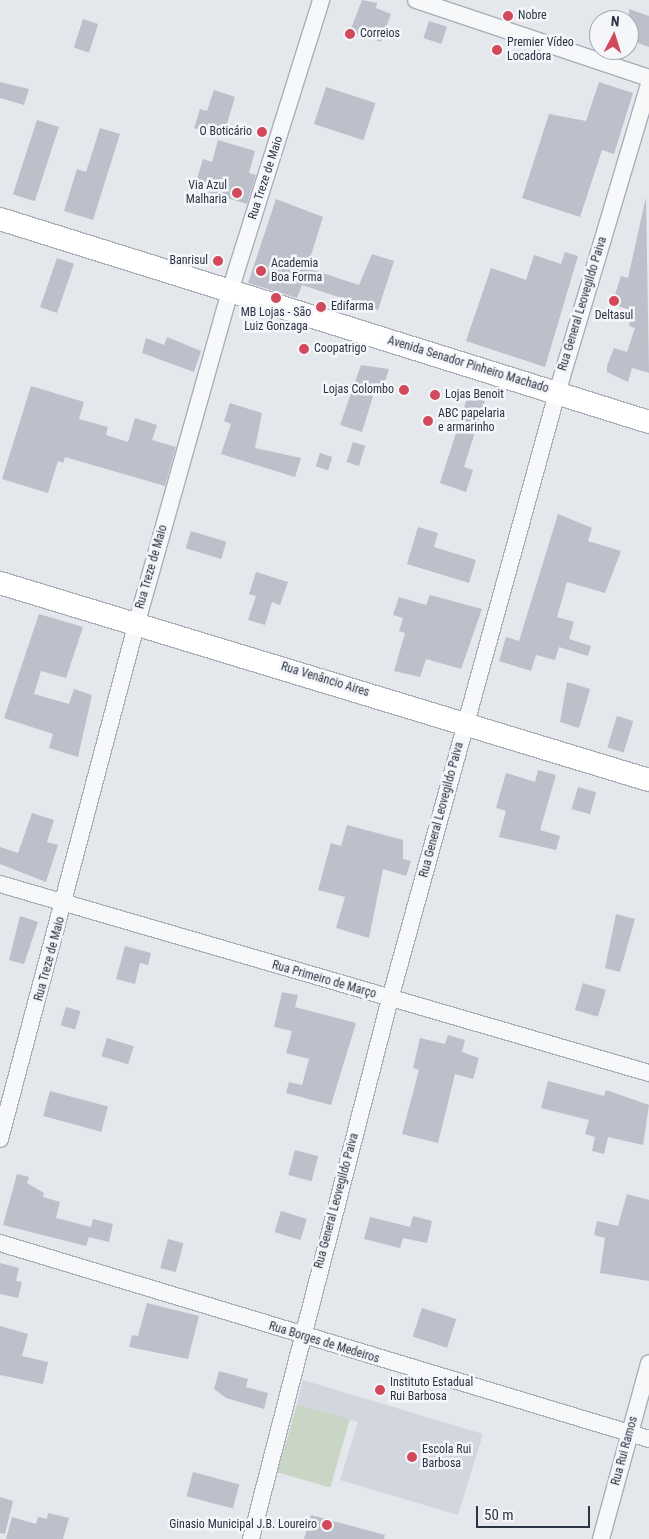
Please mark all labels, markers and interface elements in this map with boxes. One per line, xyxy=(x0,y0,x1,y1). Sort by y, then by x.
place label: Nobre xyxy=(518,9,547,23)
marker: Nobre xyxy=(502,10,514,22)
north arrow xyxy=(589,10,639,60)
text: N xyxy=(610,13,620,29)
place label: Correios xyxy=(360,27,400,41)
marker: Correios xyxy=(344,28,356,40)
place label: Premier Vídeo Locadora xyxy=(507,36,574,64)
marker: Premier Vídeo Locadora xyxy=(491,44,503,56)
place label: O Boticário xyxy=(199,125,252,139)
marker: O Boticário xyxy=(256,126,268,138)
street label: Rua Treze de Maio xyxy=(246,134,286,222)
place label: Via Azul Malharia xyxy=(186,179,227,207)
marker: Via Azul Malharia xyxy=(231,187,243,199)
street label: Rua General Leovegildo Paiva xyxy=(556,235,610,373)
place label: Banrisul xyxy=(169,254,208,268)
marker: Banrisul xyxy=(212,255,224,267)
place label: Academia Boa Forma xyxy=(271,257,322,285)
marker: Academia Boa Forma xyxy=(255,265,267,277)
marker: MB Lojas - São Luiz Gonzaga xyxy=(270,292,282,304)
marker: Deltasul xyxy=(608,295,620,307)
place label: Edifarma xyxy=(331,300,374,314)
marker: Edifarma xyxy=(315,301,327,313)
place label: MB Lojas - São Luiz Gonzaga xyxy=(241,306,311,334)
place label: Deltasul xyxy=(595,309,633,323)
street label: Avenida Senador Pinheiro Machado xyxy=(386,334,550,396)
place label: Coopatrigo xyxy=(314,342,366,356)
marker: Coopatrigo xyxy=(298,343,310,355)
place label: Lojas Colombo xyxy=(323,383,394,397)
marker: Lojas Colombo xyxy=(398,384,410,396)
place label: Lojas Benoit xyxy=(445,388,504,402)
marker: Lojas Benoit xyxy=(429,389,441,401)
place label: ABC papelaria e armarinho xyxy=(438,407,505,435)
marker: ABC papelaria e armarinho xyxy=(422,415,434,427)
street label: Rua Treze de Maio xyxy=(133,523,171,611)
street label: Rua Venâncio Aires xyxy=(279,660,371,700)
street label: Rua General Leovegildo Paiva xyxy=(417,741,467,879)
street label: Rua Treze de Maio xyxy=(32,915,68,1003)
street label: Rua Primeiro de Março xyxy=(270,958,378,1002)
street label: Rua General Leovegildo Paiva xyxy=(312,1132,362,1270)
street label: Rua Borges de Medeiros xyxy=(267,1319,381,1367)
place label: Instituto Estadual Rui Barbosa xyxy=(390,1376,473,1404)
marker: Instituto Estadual Rui Barbosa xyxy=(374,1384,386,1396)
street label: Rua Rui Ramos xyxy=(609,1415,641,1487)
place label: Escola Rui Barbosa xyxy=(422,1443,471,1471)
marker: Escola Rui Barbosa xyxy=(406,1451,418,1463)
scale bar xyxy=(479,1496,593,1528)
text: 50 m xyxy=(484,1506,514,1524)
place label: Ginasio Municipal J.B. Loureiro xyxy=(169,1518,317,1532)
marker: Ginasio Municipal J.B. Loureiro xyxy=(321,1519,333,1531)

